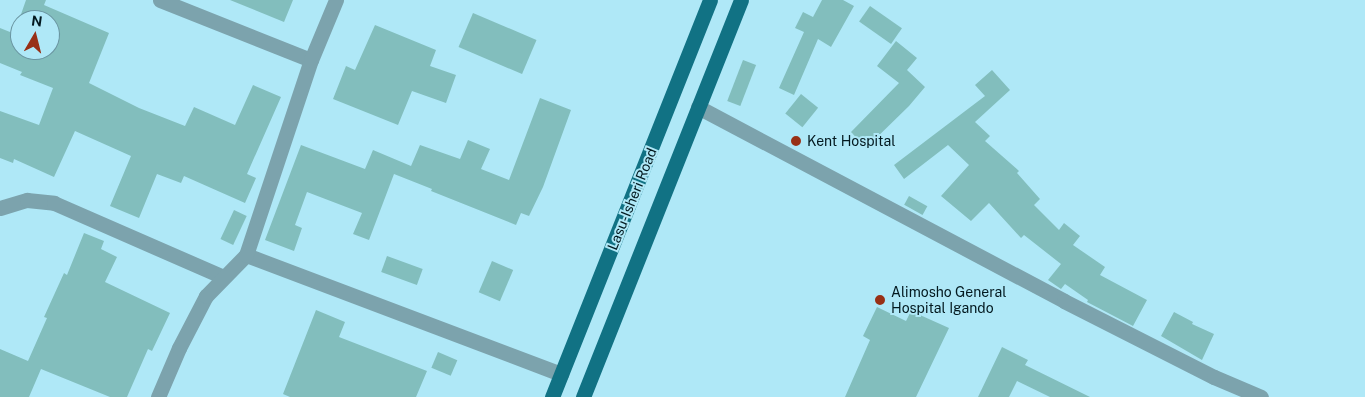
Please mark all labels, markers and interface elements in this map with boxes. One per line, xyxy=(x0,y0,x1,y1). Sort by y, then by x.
north arrow xyxy=(10,10,60,60)
text: N xyxy=(30,12,43,30)
place label: Kent Hospital xyxy=(807,133,895,149)
marker: Kent Hospital xyxy=(789,134,803,148)
street label: Lasu-Isheri Road xyxy=(604,146,660,252)
place label: Alimosho General Hospital Igando xyxy=(891,284,1007,316)
marker: Alimosho General Hospital Igando xyxy=(873,293,887,307)

